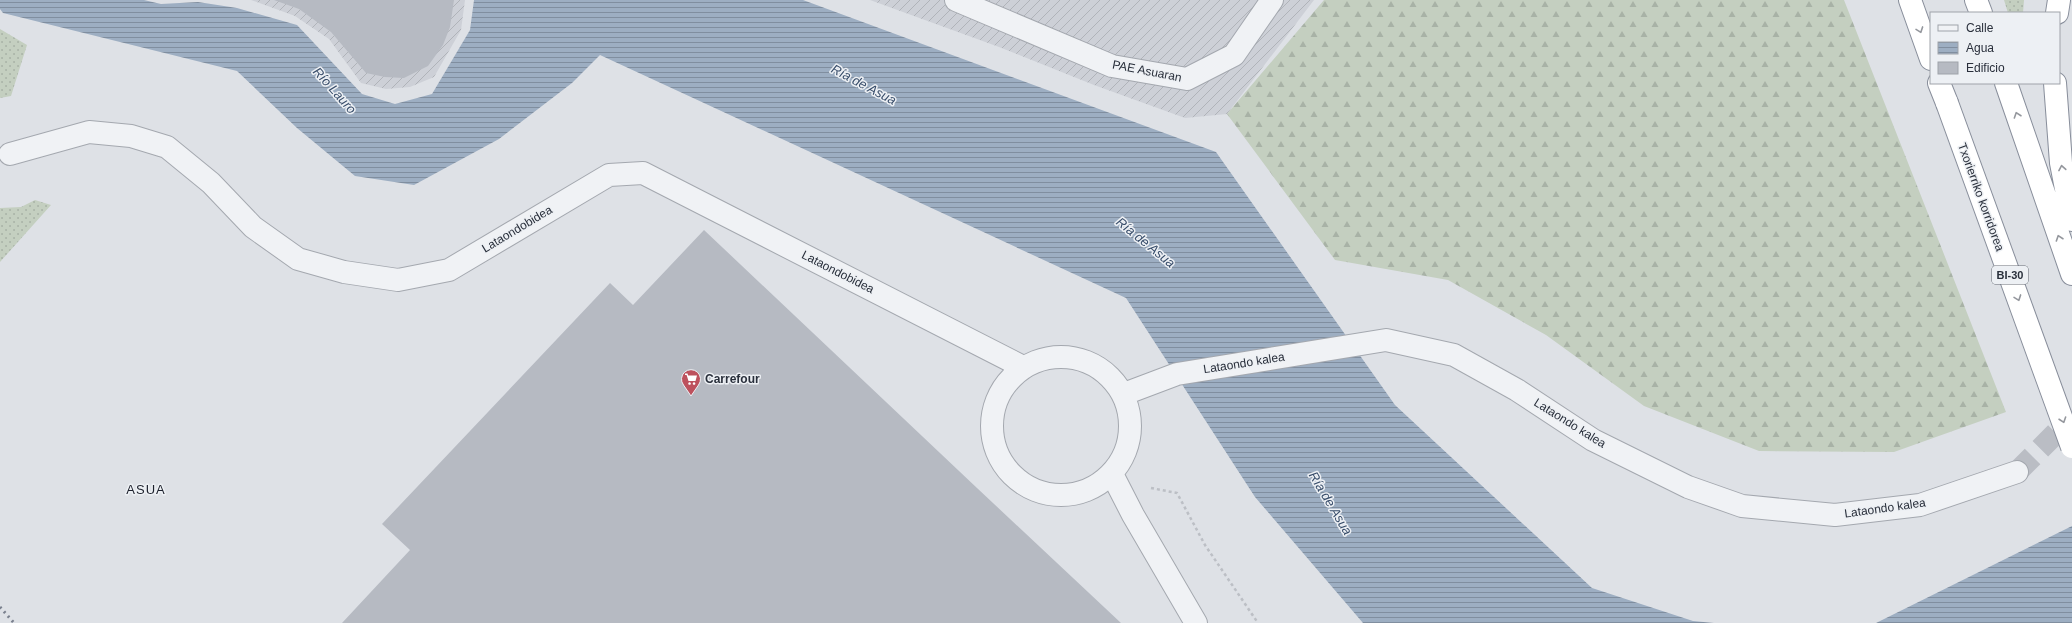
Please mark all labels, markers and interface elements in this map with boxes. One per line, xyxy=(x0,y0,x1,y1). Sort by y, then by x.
legend xyxy=(1930,12,2060,84)
text: Calle xyxy=(1966,21,1994,35)
one-way arrow xyxy=(1916,26,1924,33)
text: Agua xyxy=(1966,41,1994,55)
street label: PAE Asuaran xyxy=(1111,57,1183,85)
water label: Ría de Asua xyxy=(829,61,899,108)
text: Edificio xyxy=(1966,61,2005,75)
water label: Río Lauro xyxy=(310,64,359,117)
one-way arrow xyxy=(2013,111,2022,118)
street label: Txorierriko korridorea xyxy=(1955,141,2007,253)
one-way arrow xyxy=(2058,165,2067,171)
street label: Lataondobidea xyxy=(479,202,555,255)
water label: Ría de Asua xyxy=(1113,214,1178,271)
one-way arrow xyxy=(2056,234,2064,241)
street label: Lataondobidea xyxy=(799,248,877,296)
road number: BI-30 xyxy=(1992,266,2028,284)
one-way arrow xyxy=(2014,294,2022,301)
street label: Lataondo kalea xyxy=(1202,350,1286,376)
supermarket icon: Carrefour xyxy=(680,368,702,396)
place label: Carrefour xyxy=(705,372,760,386)
street label: Lataondo kalea xyxy=(1531,395,1609,451)
one-way arrow xyxy=(2058,416,2066,423)
water label: Ría de Asua xyxy=(1306,469,1355,538)
district label: ASUA xyxy=(126,482,166,497)
street label: Lataondo kalea xyxy=(1843,495,1927,521)

